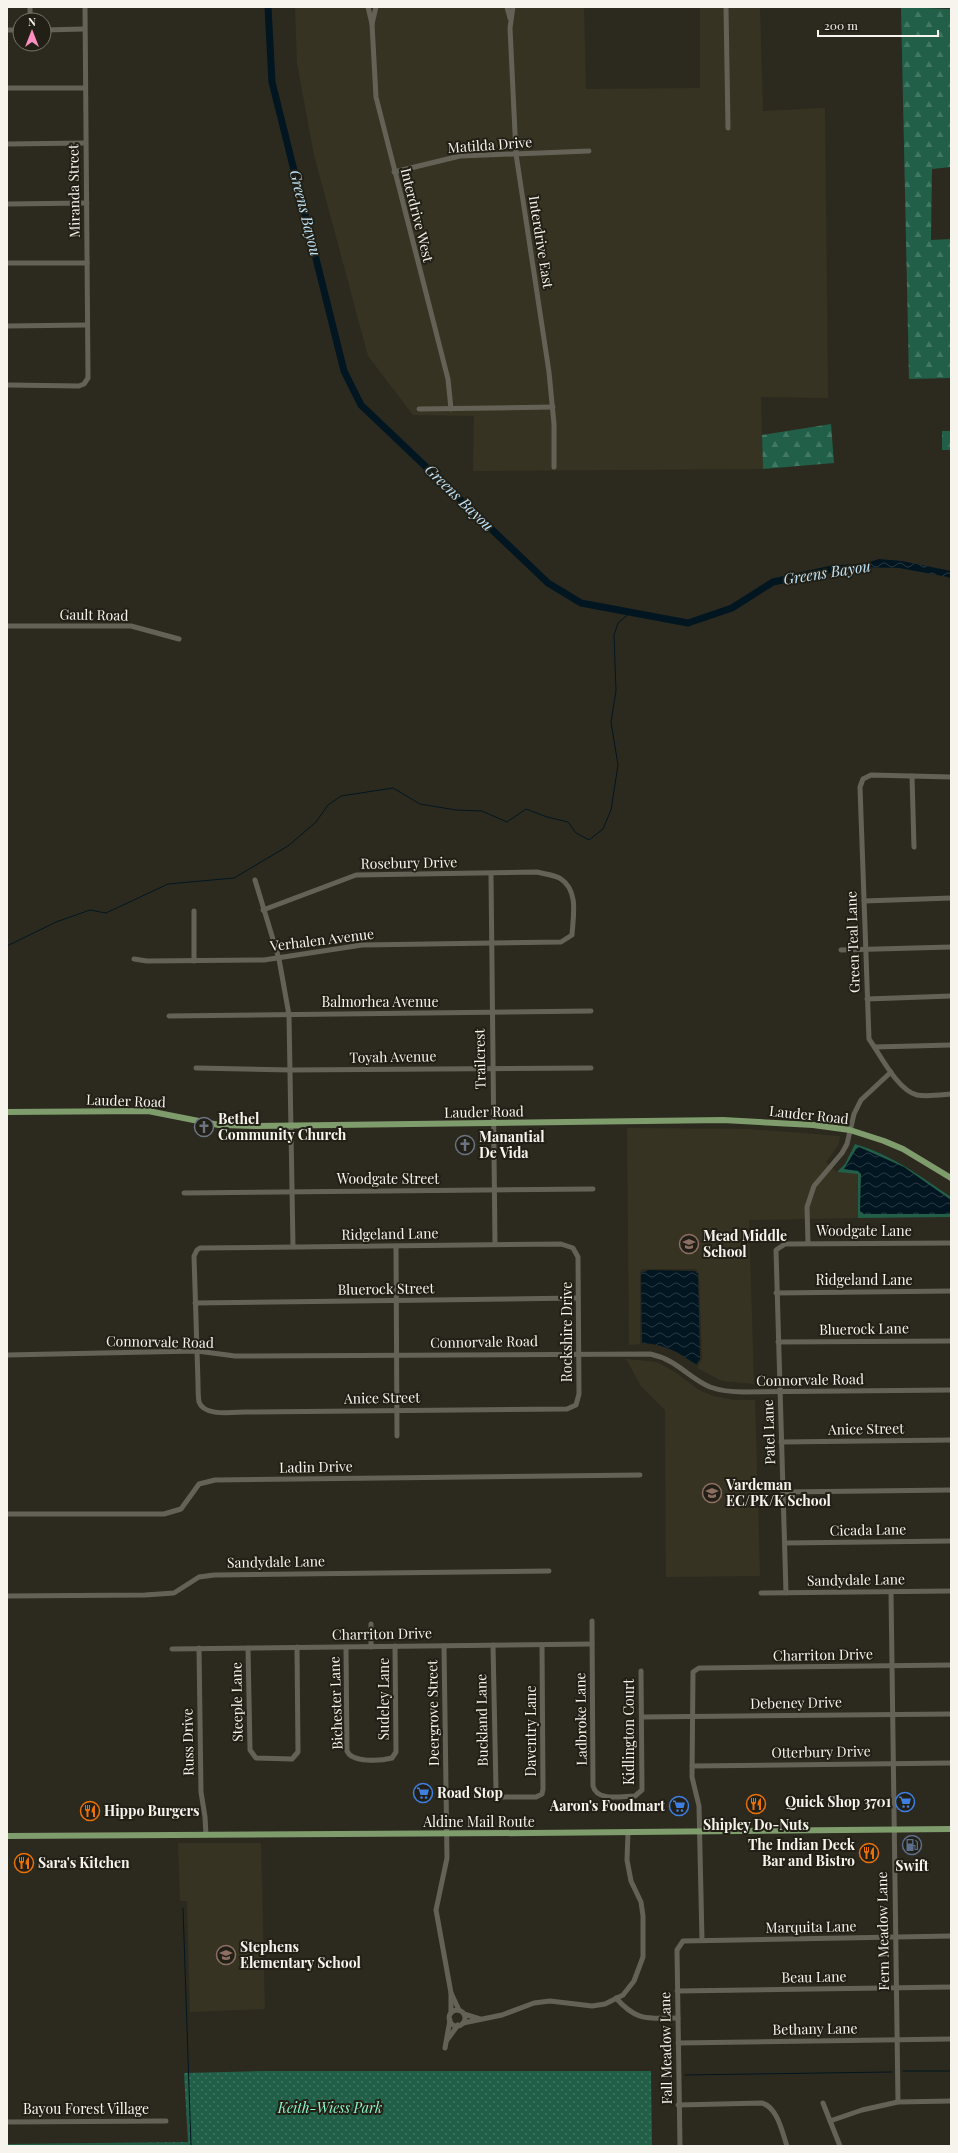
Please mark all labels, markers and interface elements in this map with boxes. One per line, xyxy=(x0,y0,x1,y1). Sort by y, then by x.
north arrow xyxy=(12,12,52,52)
scale bar xyxy=(818,12,938,38)
text: N xyxy=(28,14,36,29)
text: 200 m xyxy=(824,17,858,33)
street label: Matilda Drive xyxy=(447,132,533,157)
street label: Miranda Street xyxy=(63,143,84,238)
street label: Interdrive West xyxy=(397,166,439,265)
water label: Greens Bayou xyxy=(286,168,326,258)
street label: Interdrive East xyxy=(525,194,558,291)
water label: Greens Bayou xyxy=(421,459,498,535)
water label: Greens Bayou xyxy=(782,555,872,589)
street label: Gault Road xyxy=(59,604,129,625)
street label: Rosebury Drive xyxy=(360,852,458,873)
street label: Green Teal Lane xyxy=(841,891,864,993)
street label: Verhalen Avenue xyxy=(268,924,375,955)
street label: Balmorhea Avenue xyxy=(321,992,439,1011)
street label: Trailcrest xyxy=(469,1027,490,1090)
street label: Toyah Avenue xyxy=(349,1046,437,1067)
street label: Lauder Road xyxy=(86,1090,166,1111)
street label: Lauder Road xyxy=(444,1101,524,1122)
street label: Lauder Road xyxy=(768,1101,850,1128)
place label: Bethel Community Church xyxy=(218,1109,347,1144)
church icon: Bethel Community Church xyxy=(193,1116,215,1138)
place label: Manantial De Vida xyxy=(479,1127,545,1162)
church icon: Manantial De Vida xyxy=(454,1134,476,1156)
street label: Woodgate Street xyxy=(336,1169,440,1188)
street label: Woodgate Lane xyxy=(815,1221,912,1240)
street label: Ridgeland Lane xyxy=(341,1223,439,1244)
place label: Mead Middle School xyxy=(703,1226,787,1261)
school or university icon: Mead Middle School xyxy=(678,1233,700,1255)
street label: Ridgeland Lane xyxy=(815,1270,913,1289)
street label: Bluerock Street xyxy=(337,1278,436,1299)
street label: Rockshire Drive xyxy=(557,1282,576,1382)
street label: Bluerock Lane xyxy=(819,1318,909,1339)
street label: Connorvale Road xyxy=(106,1331,214,1352)
street label: Connorvale Road xyxy=(430,1331,538,1352)
street label: Connorvale Road xyxy=(756,1369,864,1390)
street label: Anice Street xyxy=(343,1387,421,1408)
street label: Patel Lane xyxy=(758,1399,779,1465)
street label: Anice Street xyxy=(827,1418,905,1439)
street label: Ladin Drive xyxy=(279,1456,353,1477)
place label: Vardeman EC/PK/K School xyxy=(725,1475,832,1510)
school or university icon: Vardeman EC/PK/K School xyxy=(701,1482,723,1504)
street label: Cicada Lane xyxy=(830,1519,906,1540)
street label: Sandydale Lane xyxy=(227,1551,325,1572)
street label: Sandydale Lane xyxy=(807,1569,905,1590)
street label: Charriton Drive xyxy=(332,1623,432,1644)
street label: Charriton Drive xyxy=(773,1644,873,1665)
street label: Bichester Lane xyxy=(324,1656,347,1750)
street label: Sudeley Lane xyxy=(374,1658,393,1740)
street label: Deergrove Street xyxy=(422,1659,443,1766)
street label: Steeple Lane xyxy=(226,1662,247,1742)
street label: Ladbroke Lane xyxy=(570,1672,591,1766)
street label: Buckland Lane xyxy=(471,1674,492,1766)
street label: Kidlington Court xyxy=(619,1678,638,1785)
street label: Daventry Lane xyxy=(521,1685,540,1777)
street label: Debeney Drive xyxy=(750,1692,842,1713)
street label: Russ Drive xyxy=(177,1708,198,1776)
street label: Otterbury Drive xyxy=(771,1741,871,1762)
supermarket icon: Road Stop xyxy=(412,1782,434,1804)
place label: Road Stop xyxy=(437,1783,503,1802)
supermarket icon: Quick Shop 3701 xyxy=(894,1791,916,1813)
place label: Quick Shop 3701 xyxy=(785,1792,891,1811)
restaurant icon: Shipley Do-Nuts xyxy=(745,1793,767,1815)
supermarket icon: Aaron's Foodmart xyxy=(668,1795,690,1817)
place label: Aaron's Foodmart xyxy=(549,1796,665,1815)
restaurant icon: Hippo Burgers xyxy=(79,1800,101,1822)
place label: Hippo Burgers xyxy=(104,1801,200,1820)
street label: Aldine Mail Route xyxy=(422,1812,535,1831)
place label: Shipley Do-Nuts xyxy=(703,1815,809,1834)
fuel station icon: Swift xyxy=(901,1834,923,1856)
place label: The Indian Deck Bar and Bistro xyxy=(748,1835,856,1870)
restaurant icon: The Indian Deck Bar and Bistro xyxy=(858,1842,880,1864)
restaurant icon: Sara's Kitchen xyxy=(13,1852,35,1874)
place label: Sara's Kitchen xyxy=(38,1853,130,1872)
place label: Swift xyxy=(895,1856,929,1875)
street label: Fern Meadow Lane xyxy=(872,1871,893,1991)
street label: Marquita Lane xyxy=(765,1916,857,1937)
place label: Stephens Elementary School xyxy=(240,1937,361,1972)
school or university icon: Stephens Elementary School xyxy=(215,1944,237,1966)
street label: Beau Lane xyxy=(781,1966,847,1987)
street label: Fall Meadow Lane xyxy=(655,1992,676,2104)
street label: Bethany Lane xyxy=(772,2018,858,2039)
park label: Keith-Wiess Park xyxy=(277,2098,382,2117)
street label: Bayou Forest Village xyxy=(23,2099,149,2118)

